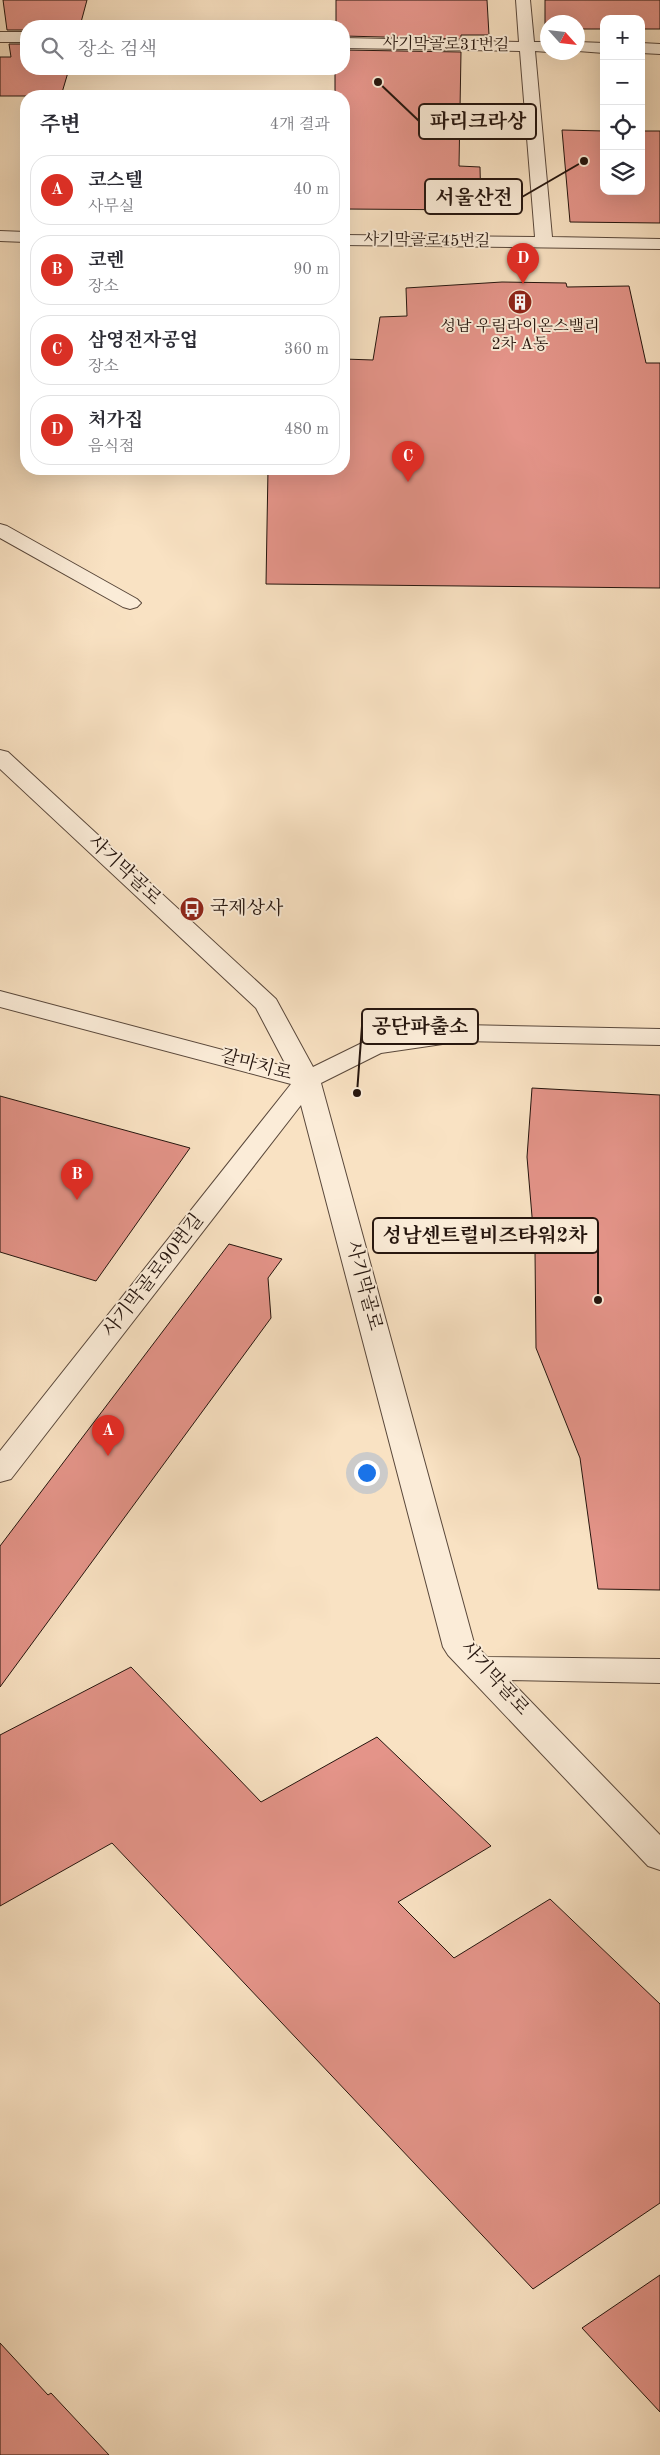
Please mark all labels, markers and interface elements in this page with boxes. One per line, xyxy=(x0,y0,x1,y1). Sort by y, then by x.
north arrow xyxy=(540,15,585,60)
map controls xyxy=(600,15,645,195)
button: + xyxy=(600,15,645,60)
search box xyxy=(20,20,350,75)
icon: search xyxy=(38,34,66,62)
street label: 사기막골로31번길 xyxy=(382,34,510,54)
text: 장소 검색 xyxy=(78,41,157,60)
button: − xyxy=(600,60,645,105)
callout: 파리크라상 xyxy=(419,104,536,139)
button: locate xyxy=(600,105,645,150)
text: 파리크라상 xyxy=(430,110,527,133)
text: 주변 xyxy=(40,115,81,136)
text: 4개 결과 xyxy=(270,117,330,133)
button: layers xyxy=(600,150,645,195)
text: 코스텔 xyxy=(88,172,143,191)
callout: 서울산전 xyxy=(425,179,522,214)
text: A xyxy=(51,182,63,198)
text: 40 m xyxy=(293,182,329,198)
text: 서울산전 xyxy=(435,186,513,209)
text: 사무실 xyxy=(88,199,134,215)
street label: 사기막골로45번길 xyxy=(363,230,491,250)
pin: D xyxy=(507,243,539,284)
text: 코렌 xyxy=(88,252,125,271)
text: B xyxy=(51,262,63,278)
text: 90 m xyxy=(293,262,329,278)
text: 장소 xyxy=(88,279,119,295)
building icon: 성남 우림라이온스밸리 2차 A동 xyxy=(507,289,533,315)
place label: 성남 우림라이온스밸리 2차 A동 xyxy=(440,318,600,353)
text: 삼영전자공업 xyxy=(88,332,198,351)
text: C xyxy=(52,342,62,358)
text: 360 m xyxy=(284,342,329,358)
text: 장소 xyxy=(88,359,119,375)
text: 처가집 xyxy=(88,412,143,431)
text: D xyxy=(51,422,63,438)
text: 480 m xyxy=(284,422,329,438)
text: 음식점 xyxy=(88,439,134,455)
pin: C xyxy=(392,441,424,482)
street label: 사기막골로 xyxy=(84,831,165,909)
bus stop icon: 국제상사 xyxy=(179,896,205,922)
place label: 국제상사 xyxy=(210,898,284,919)
callout: 공단파출소 xyxy=(362,1009,478,1044)
text: 공단파출소 xyxy=(372,1015,468,1038)
street label: 갈마치로 xyxy=(218,1045,294,1085)
pin: B xyxy=(61,1159,93,1200)
street label: 사기막골로90번길 xyxy=(99,1210,208,1341)
callout: 성남센트럴비즈타워2차 xyxy=(373,1218,598,1253)
text: 성남센트럴비즈타워2차 xyxy=(383,1224,588,1247)
street label: 사기막골로 xyxy=(342,1239,386,1333)
pin: A xyxy=(92,1415,124,1456)
your location xyxy=(354,1460,380,1486)
street label: 사기막골로 xyxy=(456,1637,533,1719)

